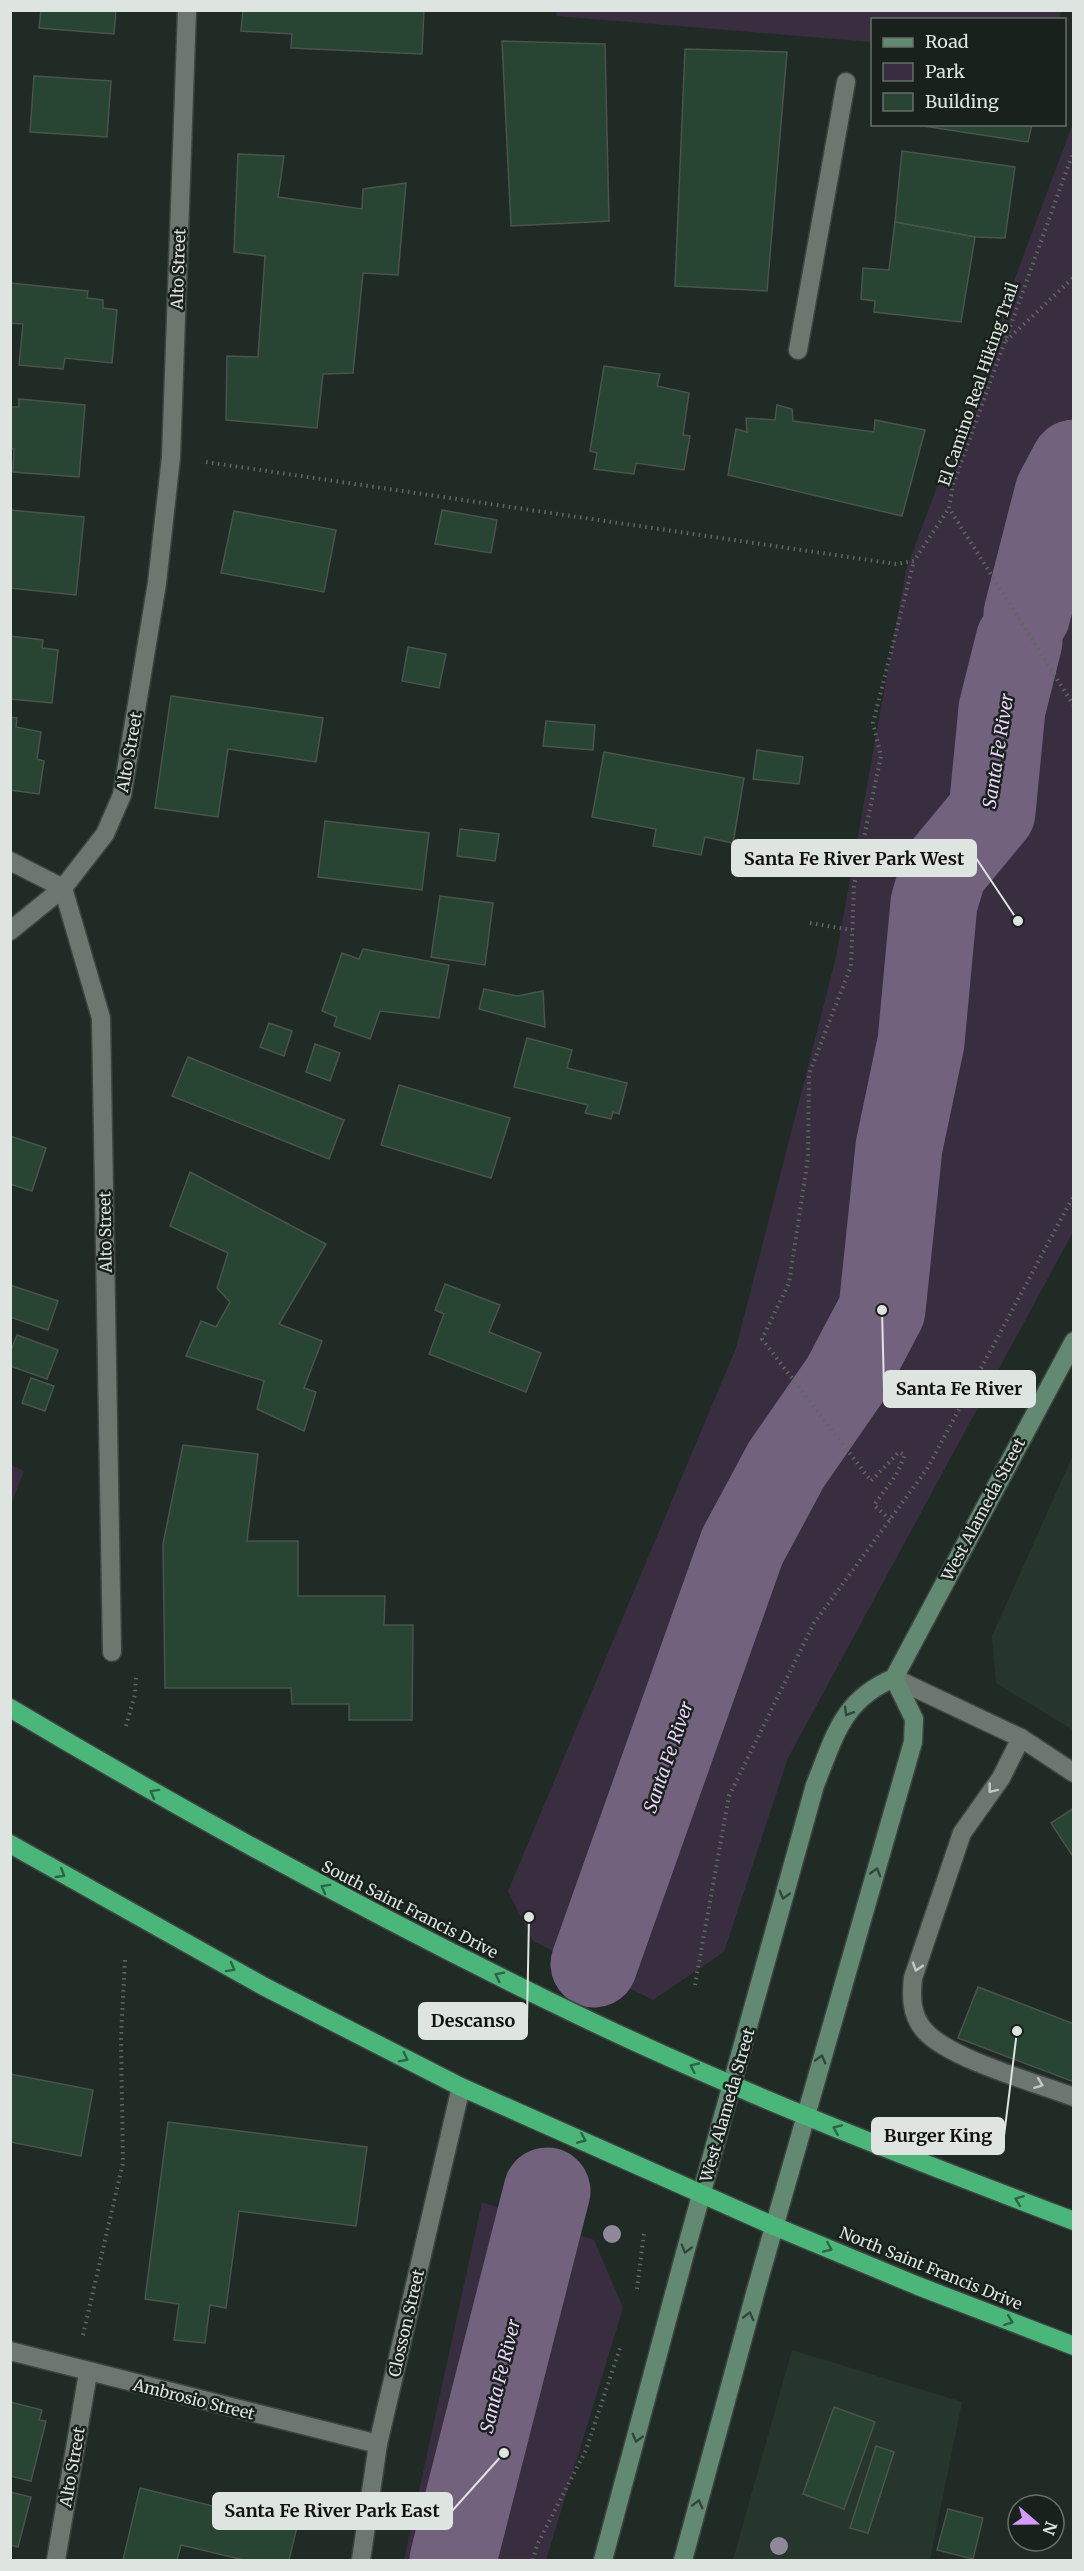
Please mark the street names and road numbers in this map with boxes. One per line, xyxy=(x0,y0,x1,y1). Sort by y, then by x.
street label: Alto Street xyxy=(167,227,189,311)
street label: El Camino Real Hiking Trail xyxy=(934,280,1022,488)
street label: Alto Street xyxy=(112,710,146,795)
street label: Alto Street xyxy=(94,1191,116,1274)
street label: West Alameda Street xyxy=(936,1433,1030,1585)
street label: South Saint Francis Drive xyxy=(318,1856,502,1962)
street label: West Alameda Street xyxy=(695,2025,759,2185)
street label: North Saint Francis Drive xyxy=(837,2222,1025,2314)
street label: Closson Street xyxy=(384,2266,428,2379)
street label: Ambrosio Street xyxy=(130,2374,257,2424)
street label: Alto Street xyxy=(55,2425,89,2510)

